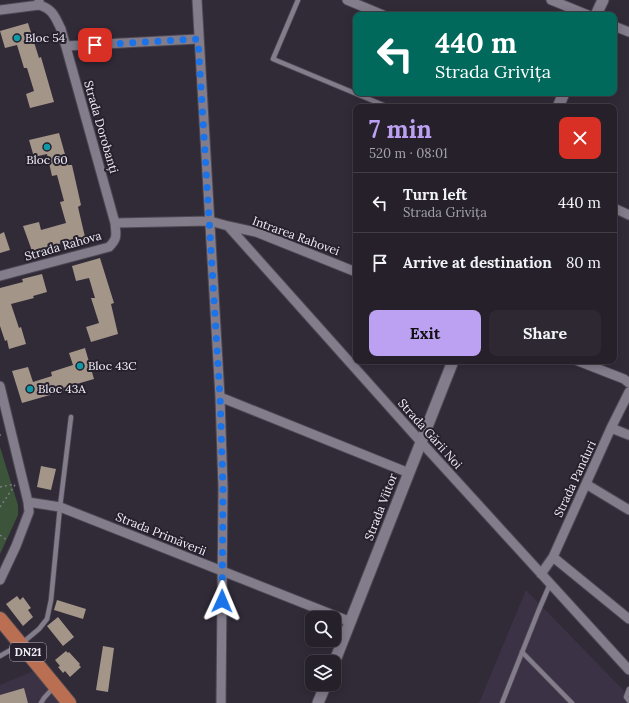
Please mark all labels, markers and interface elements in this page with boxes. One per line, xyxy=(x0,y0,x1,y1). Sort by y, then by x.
text: 440 m xyxy=(435,25,517,61)
pin xyxy=(78,28,112,62)
icon: left xyxy=(369,28,421,80)
place label: Bloc 54 xyxy=(25,30,66,45)
marker: Bloc 54 xyxy=(12,33,22,43)
icon: arrive xyxy=(84,34,106,56)
text: Strada Grivița xyxy=(435,60,551,83)
street label: Strada Dorobanți xyxy=(81,79,122,175)
text: 7 min xyxy=(369,114,432,145)
button: close xyxy=(559,117,601,159)
marker: Bloc 60 xyxy=(42,142,52,152)
text: 520 m · 08:01 xyxy=(369,145,448,162)
place label: Bloc 60 xyxy=(26,152,68,167)
text: Turn left xyxy=(403,185,467,204)
icon: left xyxy=(369,192,391,214)
text: 440 m xyxy=(558,193,601,212)
text: Strada Grivița xyxy=(403,204,487,221)
street label: Intrarea Rahovei xyxy=(250,213,342,258)
street label: Strada Rahova xyxy=(23,227,103,264)
icon: arrive xyxy=(369,252,391,274)
text: Arrive at destination xyxy=(403,253,552,272)
text: 80 m xyxy=(566,253,601,272)
button: Exit xyxy=(369,310,481,356)
button: Share xyxy=(489,310,601,356)
place label: Bloc 43C xyxy=(88,358,137,373)
marker: Bloc 43C xyxy=(75,361,85,371)
place label: Bloc 43A xyxy=(38,381,86,396)
marker: Bloc 43A xyxy=(25,384,35,394)
street label: Strada Gării Noi xyxy=(395,396,466,472)
street label: Strada Panduri xyxy=(550,438,599,519)
street label: Strada Viitor xyxy=(361,470,400,543)
street label: Strada Primăverii xyxy=(114,509,209,559)
position arrow xyxy=(201,580,243,622)
map controls xyxy=(305,611,341,691)
button: search xyxy=(305,611,341,647)
road number: DN21 xyxy=(10,643,46,661)
button: layers xyxy=(305,655,341,691)

